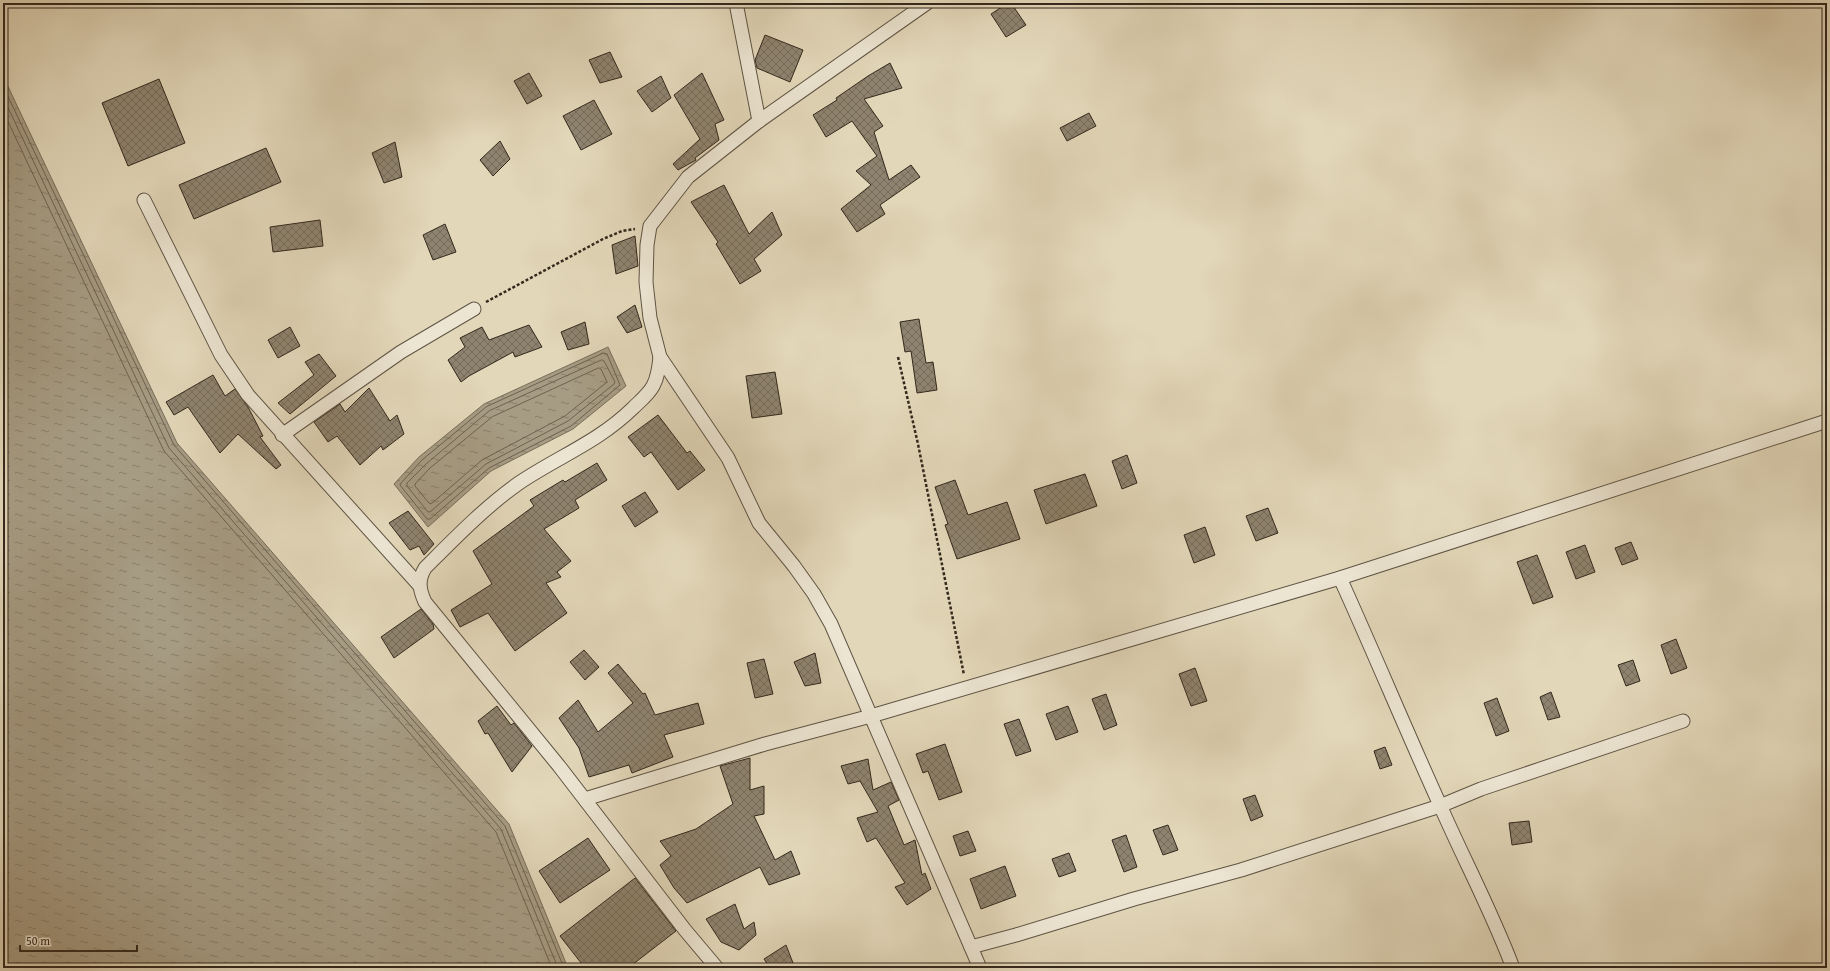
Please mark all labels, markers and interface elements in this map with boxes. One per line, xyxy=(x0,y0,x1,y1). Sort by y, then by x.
scale bar xyxy=(20,927,137,953)
text: 50 m xyxy=(26,932,50,949)

